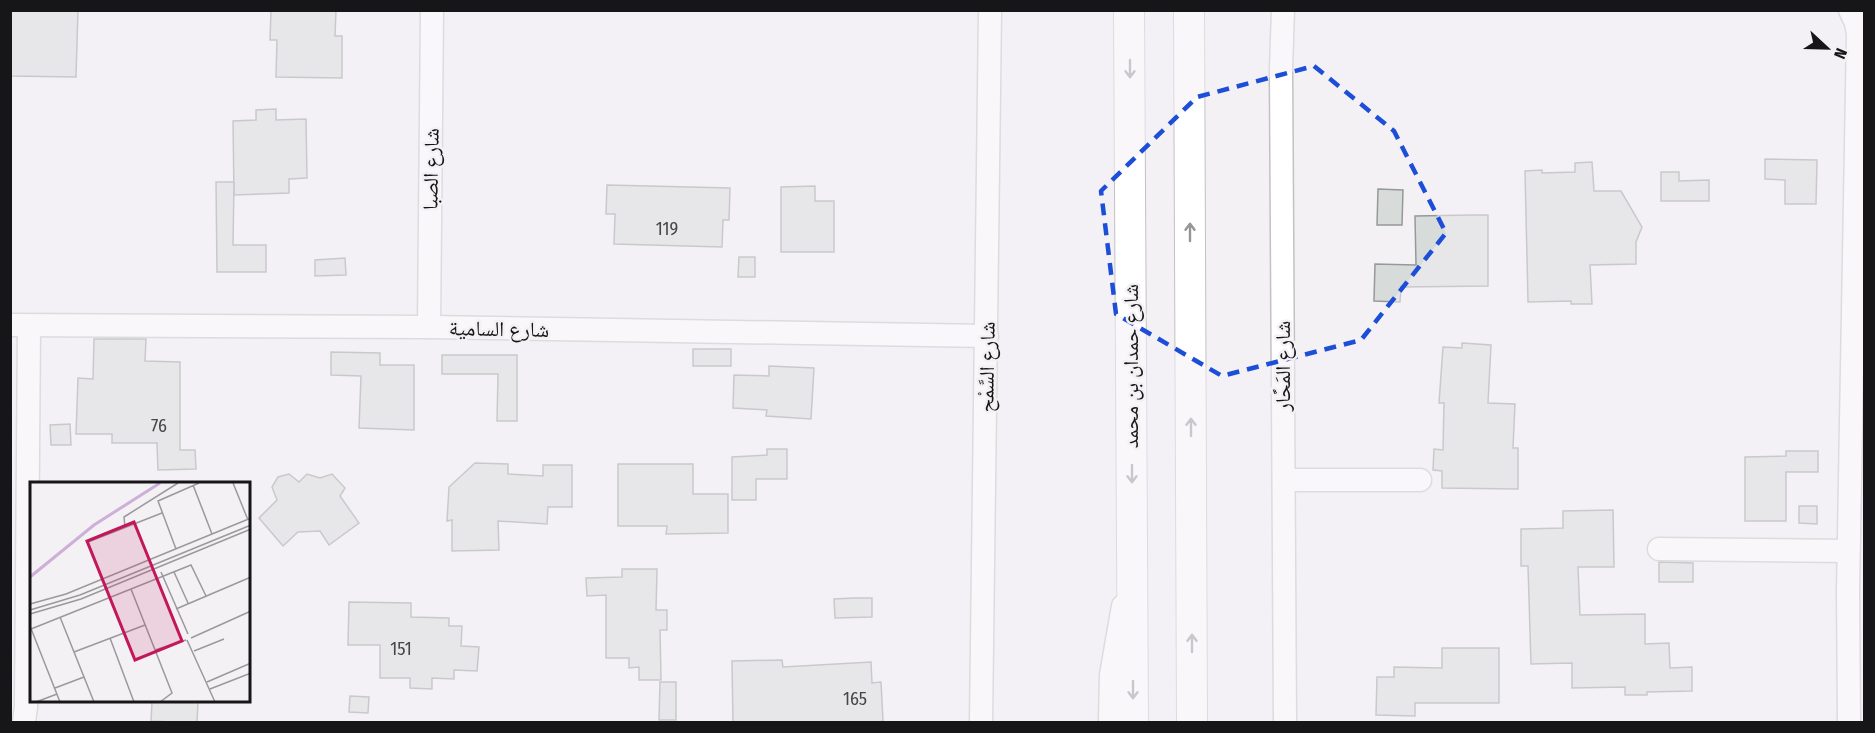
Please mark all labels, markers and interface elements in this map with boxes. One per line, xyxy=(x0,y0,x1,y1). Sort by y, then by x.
north arrow xyxy=(1797,18,1857,78)
text: N xyxy=(1830,45,1851,61)
one-way arrow xyxy=(1124,58,1136,78)
street label: شارع الصبا xyxy=(417,128,445,210)
house number: 119 xyxy=(656,218,678,240)
one-way arrow xyxy=(1184,223,1196,243)
street label: شارع حمدان بن محمد xyxy=(1118,284,1144,448)
street label: شارع السامية xyxy=(449,315,549,343)
street label: شارع السَّمْح xyxy=(973,321,1001,413)
street label: شارع المَحَّار xyxy=(1270,321,1296,412)
house number: 76 xyxy=(151,415,167,437)
one-way arrow xyxy=(1185,418,1197,438)
one-way arrow xyxy=(1126,463,1138,483)
inset map xyxy=(30,482,250,703)
one-way arrow xyxy=(1186,634,1198,654)
house number: 151 xyxy=(390,638,412,660)
one-way arrow xyxy=(1127,679,1139,699)
house number: 165 xyxy=(843,688,867,710)

